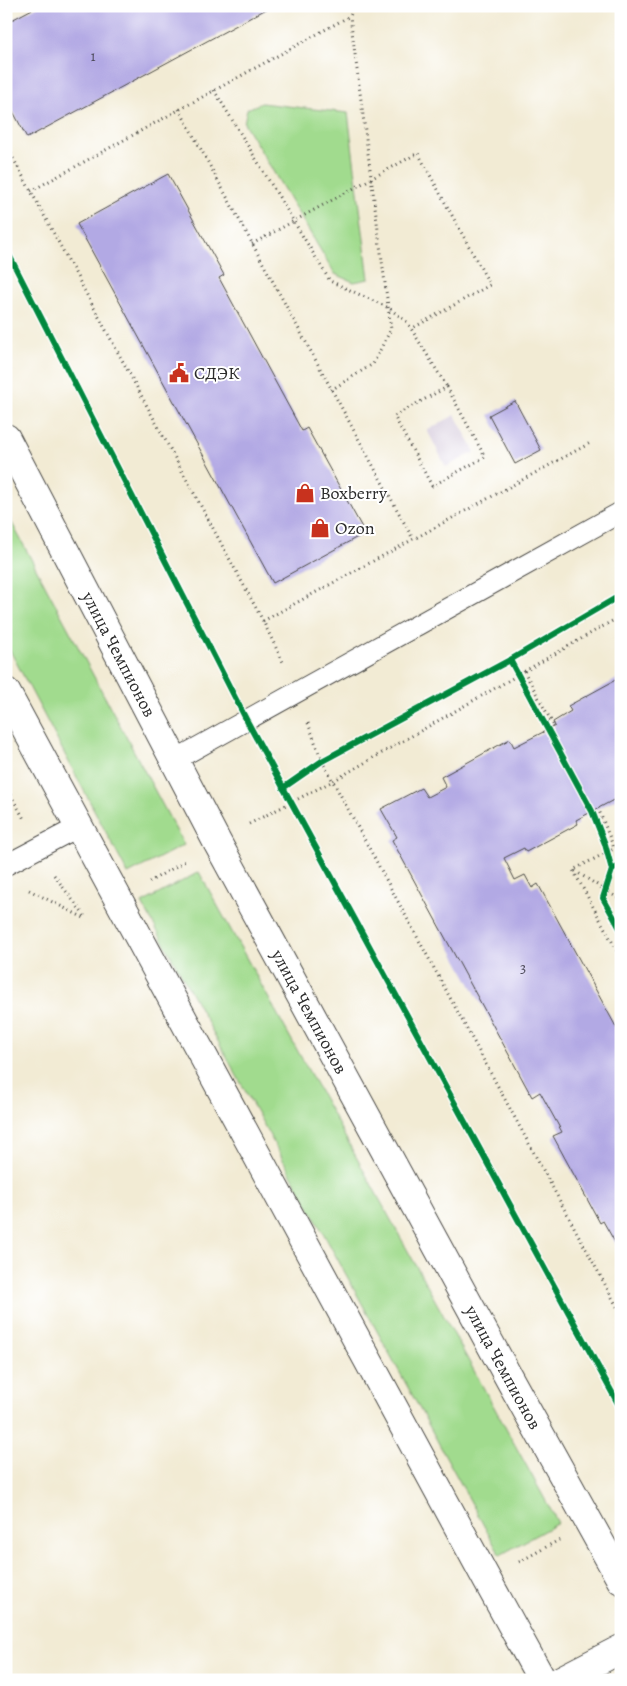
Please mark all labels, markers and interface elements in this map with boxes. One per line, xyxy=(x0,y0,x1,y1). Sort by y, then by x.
house number: 1 xyxy=(90,46,96,66)
place label: СДЭК xyxy=(194,361,240,385)
public building icon: СДЭК xyxy=(168,362,190,384)
place label: Boxberry xyxy=(320,481,388,505)
shop icon: Boxberry xyxy=(294,482,316,504)
place label: Ozon xyxy=(335,516,375,540)
shop icon: Ozon xyxy=(309,517,331,539)
street label: улица Чемпионов xyxy=(76,587,162,721)
street label: улица Чемпионов xyxy=(265,944,353,1078)
house number: 3 xyxy=(520,958,526,978)
street label: улица Чемпионов xyxy=(459,1300,547,1434)

